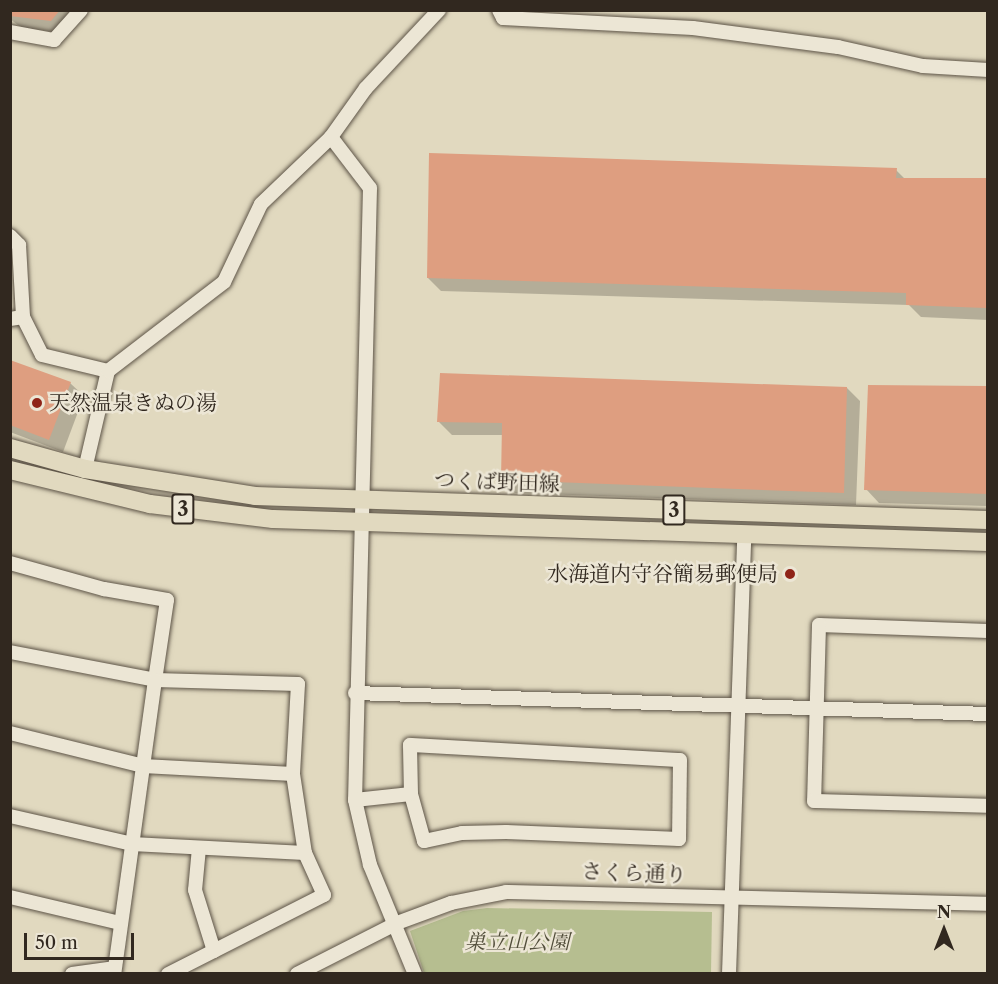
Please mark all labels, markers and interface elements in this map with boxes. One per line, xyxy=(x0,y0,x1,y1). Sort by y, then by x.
place label: 天然温泉きぬの湯 xyxy=(49,390,217,416)
marker: 天然温泉きぬの湯 xyxy=(30,396,44,410)
street label: つくば野田線 xyxy=(434,467,560,497)
road number: 3 xyxy=(171,492,195,526)
road number: 3 xyxy=(662,493,686,527)
place label: 水海道内守谷簡易郵便局 xyxy=(547,561,778,587)
marker: 水海道内守谷簡易郵便局 xyxy=(783,567,797,581)
street label: さくら通り xyxy=(581,859,687,887)
north arrow xyxy=(914,900,974,960)
text: N xyxy=(937,902,951,922)
scale bar xyxy=(27,921,136,959)
park label: 巣立山公園 xyxy=(465,929,569,955)
text: 50 m xyxy=(35,932,78,954)

